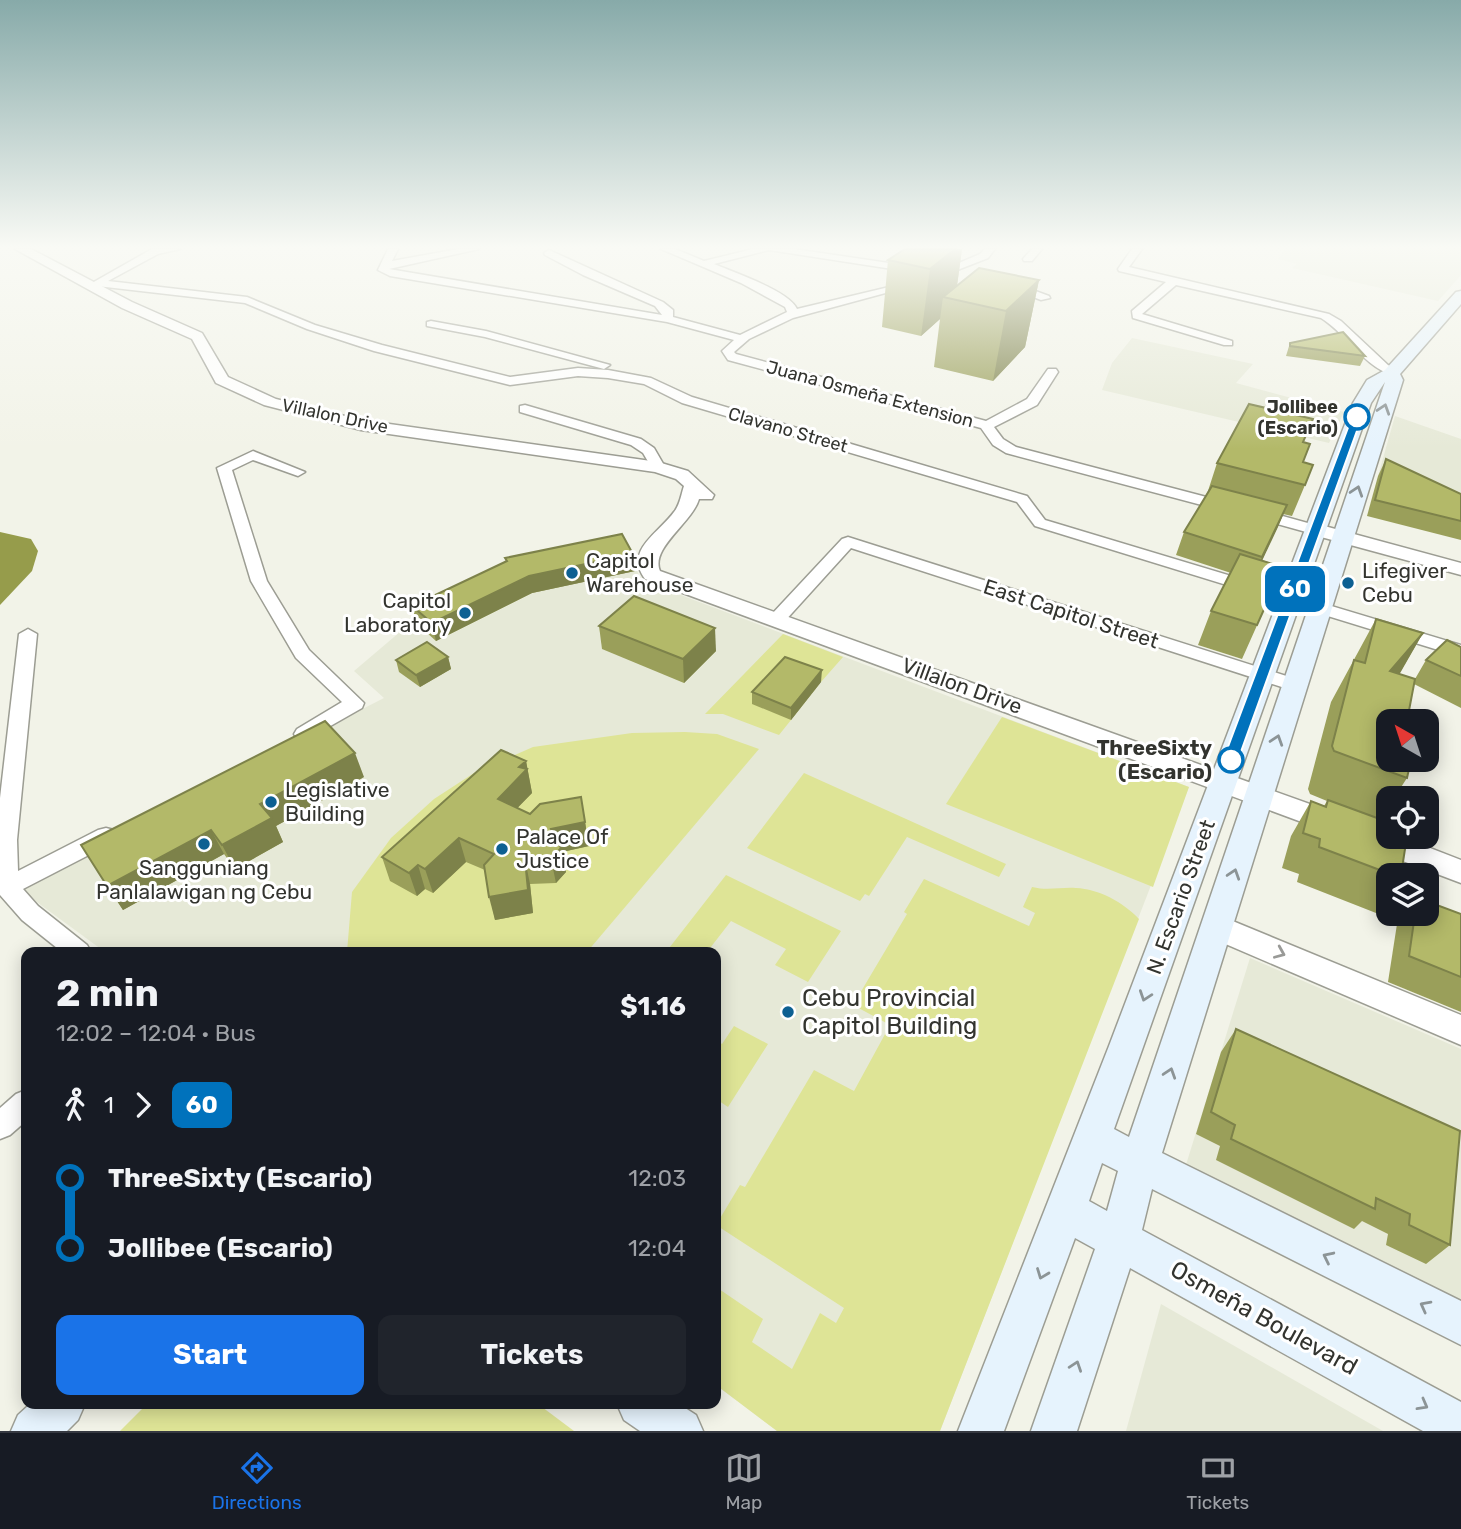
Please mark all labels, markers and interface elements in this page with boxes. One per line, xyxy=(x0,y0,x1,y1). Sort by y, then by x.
street label: Juana Osmeña Extension xyxy=(764,356,976,432)
street label: Villalon Drive xyxy=(280,394,390,438)
place label: Jollibee (Escario) xyxy=(1257,396,1338,439)
street label: Clavano Street xyxy=(726,402,850,458)
one-way arrow xyxy=(1375,403,1390,415)
marker: Jollibee (Escario) xyxy=(1344,404,1370,430)
one-way arrow xyxy=(1348,485,1363,497)
place label: Capitol Warehouse xyxy=(586,548,693,597)
place label: Lifegiver Cebu xyxy=(1362,558,1447,607)
marker: Capitol Warehouse xyxy=(564,565,580,581)
line badge: 60 xyxy=(1264,566,1326,612)
street label: East Capitol Street xyxy=(980,573,1162,654)
text: 60 xyxy=(1279,575,1311,603)
marker: Lifegiver Cebu xyxy=(1340,575,1356,591)
place label: Capitol Laboratory xyxy=(344,588,451,637)
marker: Capitol Laboratory xyxy=(457,605,473,621)
street label: Villalon Drive xyxy=(899,652,1026,719)
north arrow xyxy=(1376,709,1438,772)
map controls xyxy=(1376,709,1439,926)
one-way arrow xyxy=(1269,734,1283,747)
place label: ThreeSixty (Escario) xyxy=(1096,735,1212,784)
marker: ThreeSixty (Escario) xyxy=(1218,747,1244,773)
place label: Legislative Building xyxy=(285,777,390,826)
button: locate xyxy=(1376,786,1439,849)
marker: Legislative Building xyxy=(263,794,279,810)
street label: N. Escario Street xyxy=(1141,816,1220,977)
place label: Palace Of Justice xyxy=(516,824,608,873)
marker: Sangguniang Panlalawigan ng Cebu xyxy=(196,836,212,852)
marker: Palace Of Justice xyxy=(494,841,510,857)
place label: Sangguniang Panlalawigan ng Cebu xyxy=(96,855,312,904)
button: layers xyxy=(1376,863,1439,926)
one-way arrow xyxy=(1226,869,1241,881)
one-way arrow xyxy=(1273,945,1286,959)
text: 2 min xyxy=(56,970,159,1016)
place label: Cebu Provincial Capitol Building xyxy=(802,984,977,1040)
one-way arrow xyxy=(1139,990,1153,1002)
text: $1.16 xyxy=(620,991,686,1022)
marker: Cebu Provincial Capitol Building xyxy=(780,1004,796,1020)
text: 12:02 – 12:04 · Bus xyxy=(56,1019,256,1047)
one-way arrow xyxy=(1161,1067,1176,1079)
icon: walk xyxy=(56,1086,94,1124)
icon: forward xyxy=(124,1086,162,1124)
text: 1 xyxy=(104,1091,114,1119)
text: 60 xyxy=(186,1091,218,1119)
text: ThreeSixty (Escario) xyxy=(108,1163,372,1194)
text: 12:03 xyxy=(628,1164,686,1192)
text: Jollibee (Escario) xyxy=(108,1233,333,1264)
text: 12:04 xyxy=(628,1234,686,1262)
one-way arrow xyxy=(1323,1251,1335,1265)
street label: Osmeña Boulevard xyxy=(1166,1255,1362,1381)
one-way arrow xyxy=(1037,1268,1051,1280)
one-way arrow xyxy=(1420,1300,1432,1314)
button: Start xyxy=(56,1315,364,1395)
button: Tickets xyxy=(378,1315,686,1395)
one-way arrow xyxy=(1068,1361,1082,1373)
one-way arrow xyxy=(1415,1397,1428,1410)
tab: Directions xyxy=(212,1449,302,1514)
tab: Map xyxy=(725,1449,763,1514)
tab: Tickets xyxy=(1186,1449,1249,1514)

